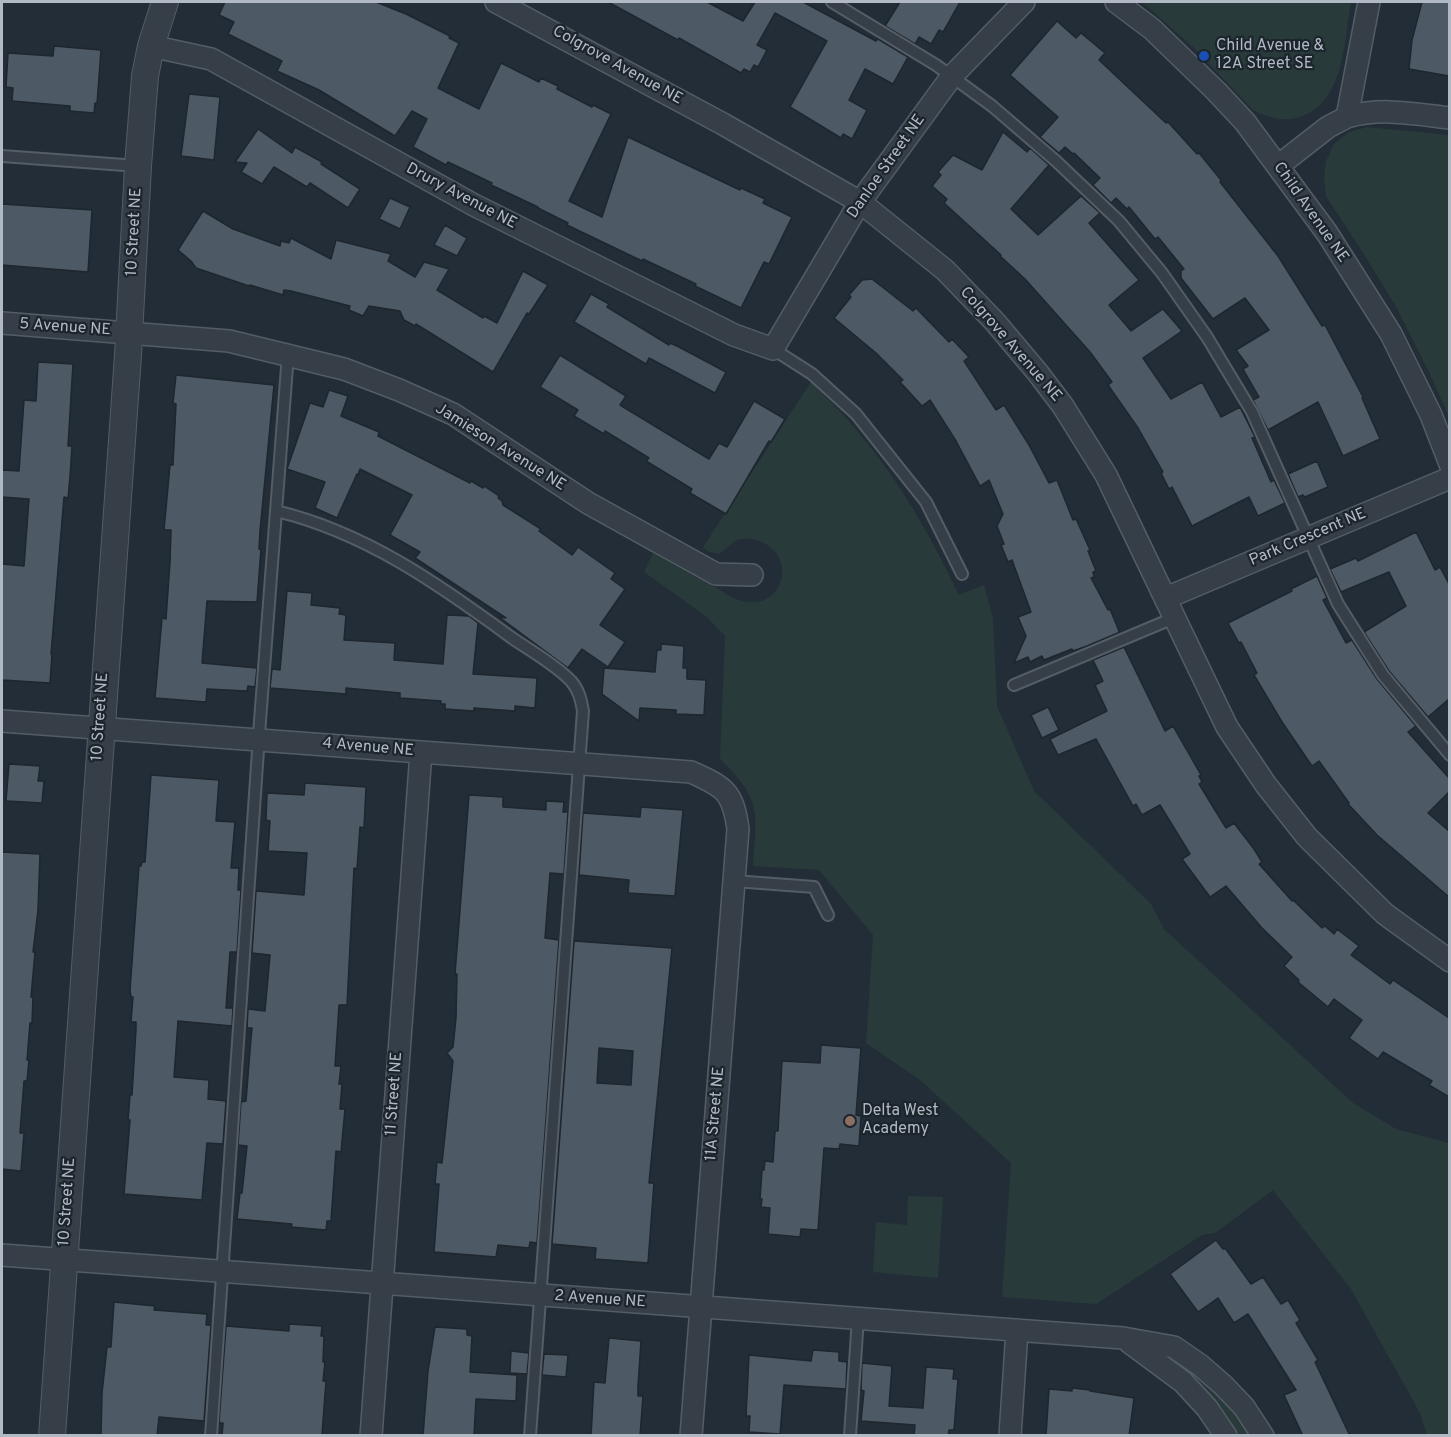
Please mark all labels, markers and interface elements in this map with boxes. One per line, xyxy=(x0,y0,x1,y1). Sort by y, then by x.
street label: Colgrove Avenue NE xyxy=(549,22,685,110)
place label: Child Avenue & 12A Street SE xyxy=(1216,37,1324,75)
marker: Child Avenue & 12A Street SE xyxy=(1197,49,1211,63)
street label: Danloe Street NE xyxy=(844,111,930,223)
street label: Child Avenue NE xyxy=(1268,159,1352,267)
street label: Drury Avenue NE xyxy=(402,160,520,234)
street label: 10 Street NE xyxy=(123,187,147,277)
street label: Colgrove Avenue NE xyxy=(955,284,1065,406)
street label: 5 Avenue NE xyxy=(19,315,111,341)
street label: Jamieson Avenue NE xyxy=(431,400,569,496)
street label: Park Crescent NE xyxy=(1247,505,1369,571)
street label: 10 Street NE xyxy=(88,672,114,762)
street label: 4 Avenue NE xyxy=(321,734,415,762)
street label: 11 Street NE xyxy=(382,1051,408,1137)
street label: 11A Street NE xyxy=(702,1066,730,1162)
place label: Delta West Academy xyxy=(862,1102,939,1140)
marker: Delta West Academy xyxy=(843,1114,857,1128)
street label: 10 Street NE xyxy=(55,1157,81,1247)
street label: 2 Avenue NE xyxy=(554,1287,646,1313)

